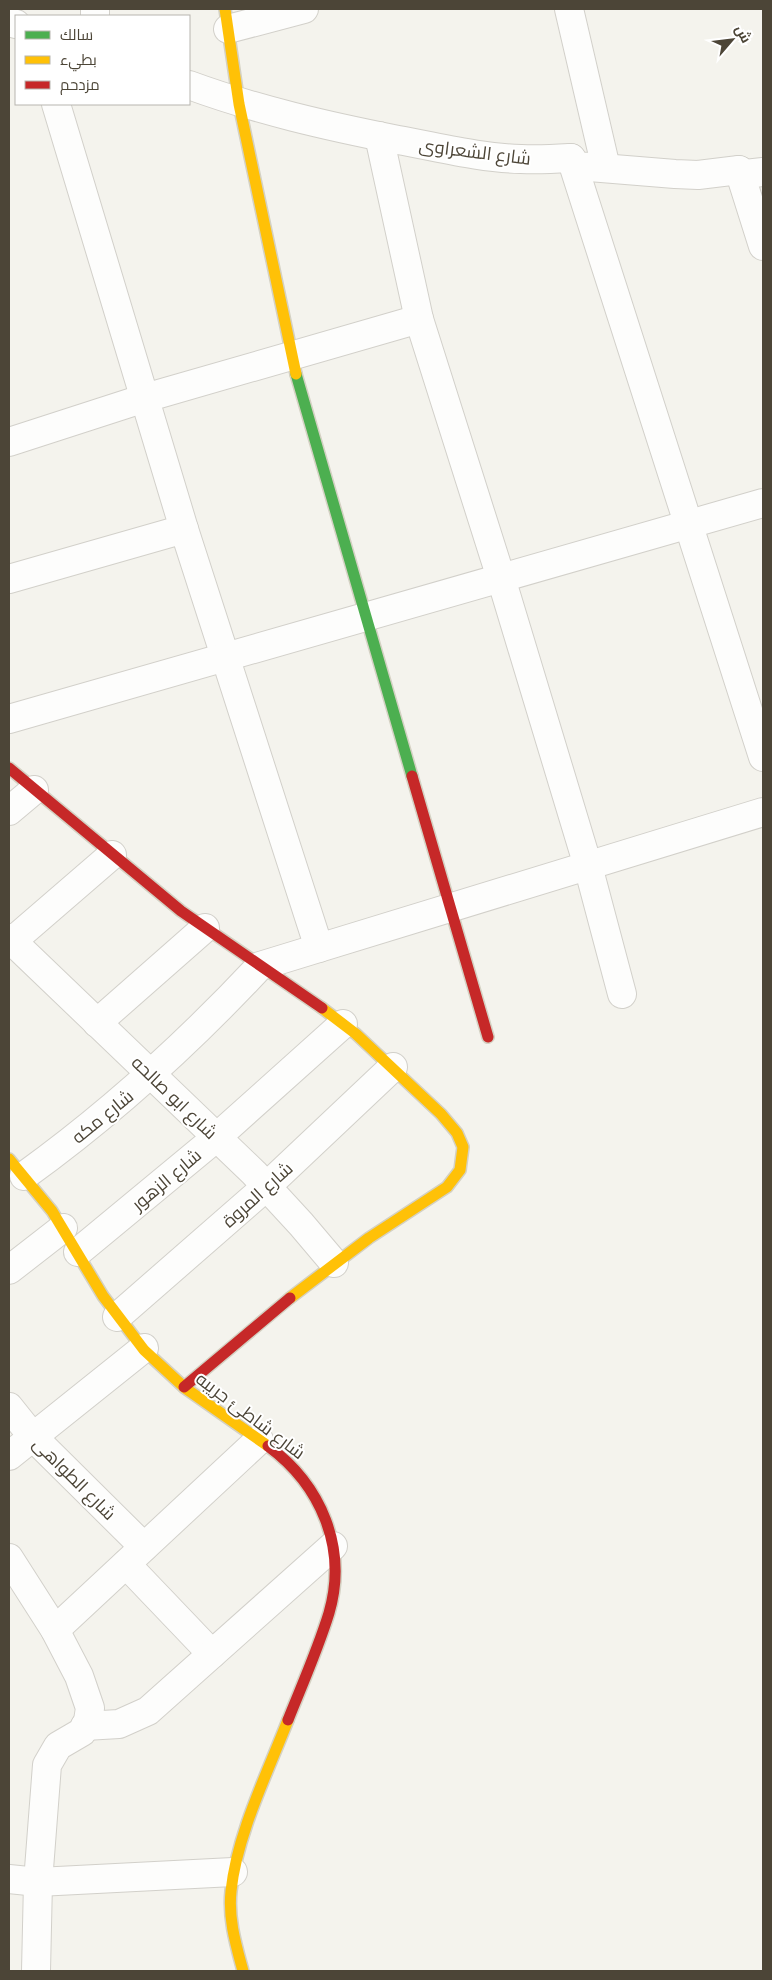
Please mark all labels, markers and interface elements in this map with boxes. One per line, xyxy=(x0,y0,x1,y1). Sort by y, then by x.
legend xyxy=(15,15,190,105)
north arrow xyxy=(707,15,757,65)
text: ش xyxy=(731,21,757,46)
text: سالك xyxy=(60,24,93,44)
text: بطيء xyxy=(60,49,97,72)
text: مزدحم xyxy=(60,74,100,95)
street label: شارع الشعراوى xyxy=(418,132,532,171)
street label: شارع ابو صالحه xyxy=(126,1050,223,1145)
street label: شارع مكه xyxy=(66,1084,139,1149)
street label: شارع الزهور xyxy=(125,1143,207,1217)
street label: شارع المروة xyxy=(217,1156,298,1233)
street label: شارع شاطئ جريبه xyxy=(191,1366,311,1465)
street label: شارع الطواهى xyxy=(28,1431,122,1525)

